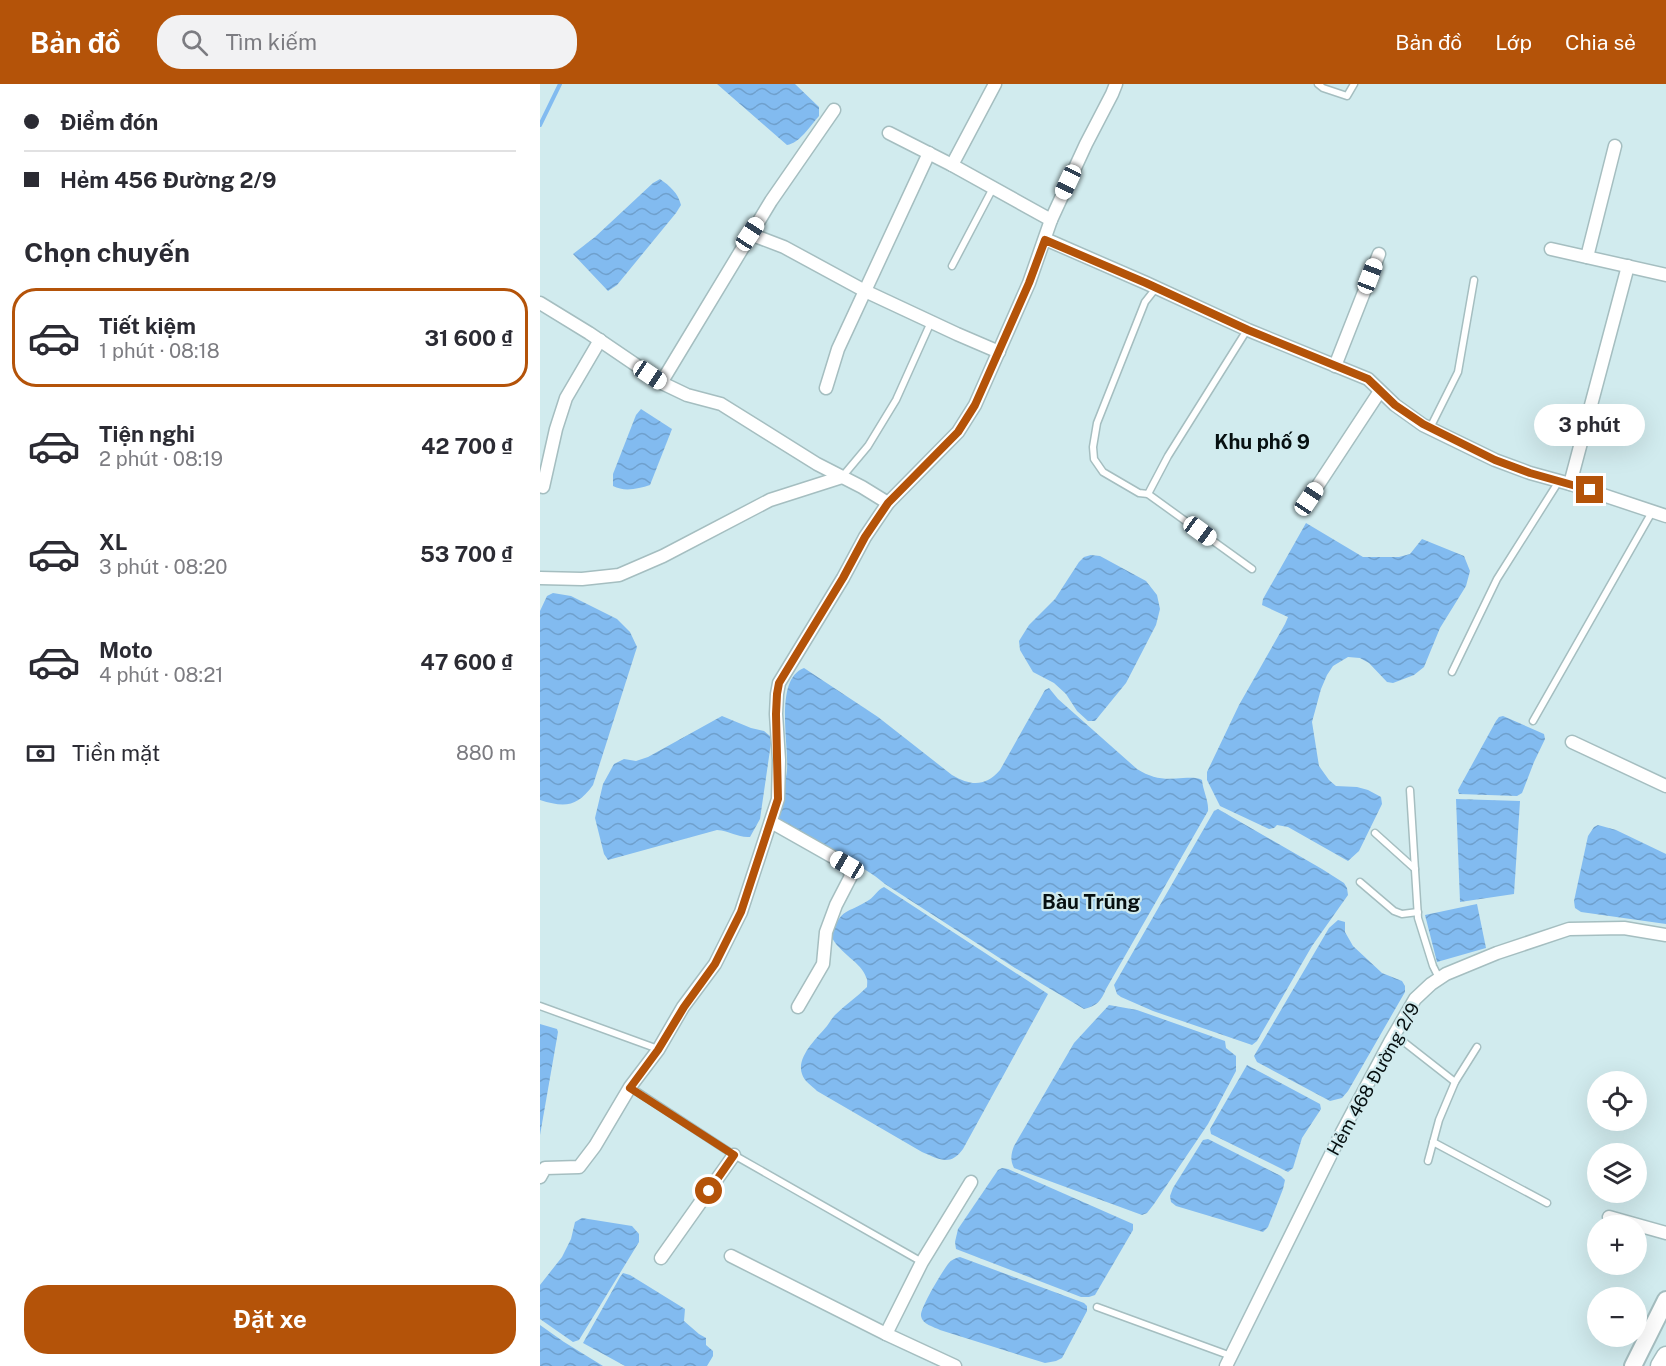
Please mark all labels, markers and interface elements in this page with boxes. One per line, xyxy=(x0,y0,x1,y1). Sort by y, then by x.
search box xyxy=(157,15,577,69)
text: Bản đồ xyxy=(30,26,121,59)
icon: search xyxy=(178,26,211,59)
text: Tìm kiếm xyxy=(226,29,317,55)
text: Bản đồ xyxy=(1395,30,1462,55)
text: Lớp xyxy=(1495,30,1532,55)
text: Chia sẻ xyxy=(1565,30,1636,55)
text: Điểm đón xyxy=(60,109,158,135)
car xyxy=(1052,162,1084,202)
text: Hẻm 456 Đường 2/9 xyxy=(60,167,276,193)
car xyxy=(733,214,767,254)
text: Chọn chuyến xyxy=(24,236,190,268)
car xyxy=(1355,256,1385,296)
icon: car xyxy=(27,311,81,365)
text: Tiết kiệm xyxy=(99,313,196,339)
text: 31 600 ₫ xyxy=(424,325,513,351)
text: 1 phút · 08:18 xyxy=(99,339,220,363)
car xyxy=(630,357,670,393)
callout: 3 phút xyxy=(1534,403,1646,445)
text: 3 phút xyxy=(1558,413,1621,437)
icon: car xyxy=(27,419,81,473)
text: Tiện nghi xyxy=(99,421,195,447)
district label: Khu phố 9 xyxy=(1214,430,1310,454)
text: 42 700 ₫ xyxy=(421,433,513,459)
text: 2 phút · 08:19 xyxy=(99,447,223,471)
route end xyxy=(1576,476,1603,503)
car xyxy=(1291,479,1327,519)
car xyxy=(1180,513,1220,549)
icon: car xyxy=(27,527,81,581)
text: XL xyxy=(99,529,127,555)
text: 53 700 ₫ xyxy=(420,541,513,567)
text: 3 phút · 08:20 xyxy=(99,555,228,579)
icon: car xyxy=(27,635,81,689)
text: Moto xyxy=(99,637,153,663)
text: 47 600 ₫ xyxy=(420,649,513,675)
text: 4 phút · 08:21 xyxy=(99,663,223,687)
icon: cash xyxy=(24,737,57,770)
text: Tiền mặt xyxy=(72,740,160,766)
text: 880 m xyxy=(456,741,516,765)
car xyxy=(827,848,867,882)
district label: Bàu Trũng xyxy=(1042,890,1140,914)
street label: Hẻm 468 Đường 2/9 xyxy=(1322,999,1424,1159)
map controls xyxy=(1587,1071,1647,1347)
button: locate xyxy=(1587,1071,1647,1131)
button: layers xyxy=(1587,1143,1647,1203)
route start xyxy=(695,1177,722,1204)
button: + xyxy=(1587,1215,1647,1275)
button: Đặt xe xyxy=(24,1285,516,1354)
button: − xyxy=(1587,1287,1647,1347)

